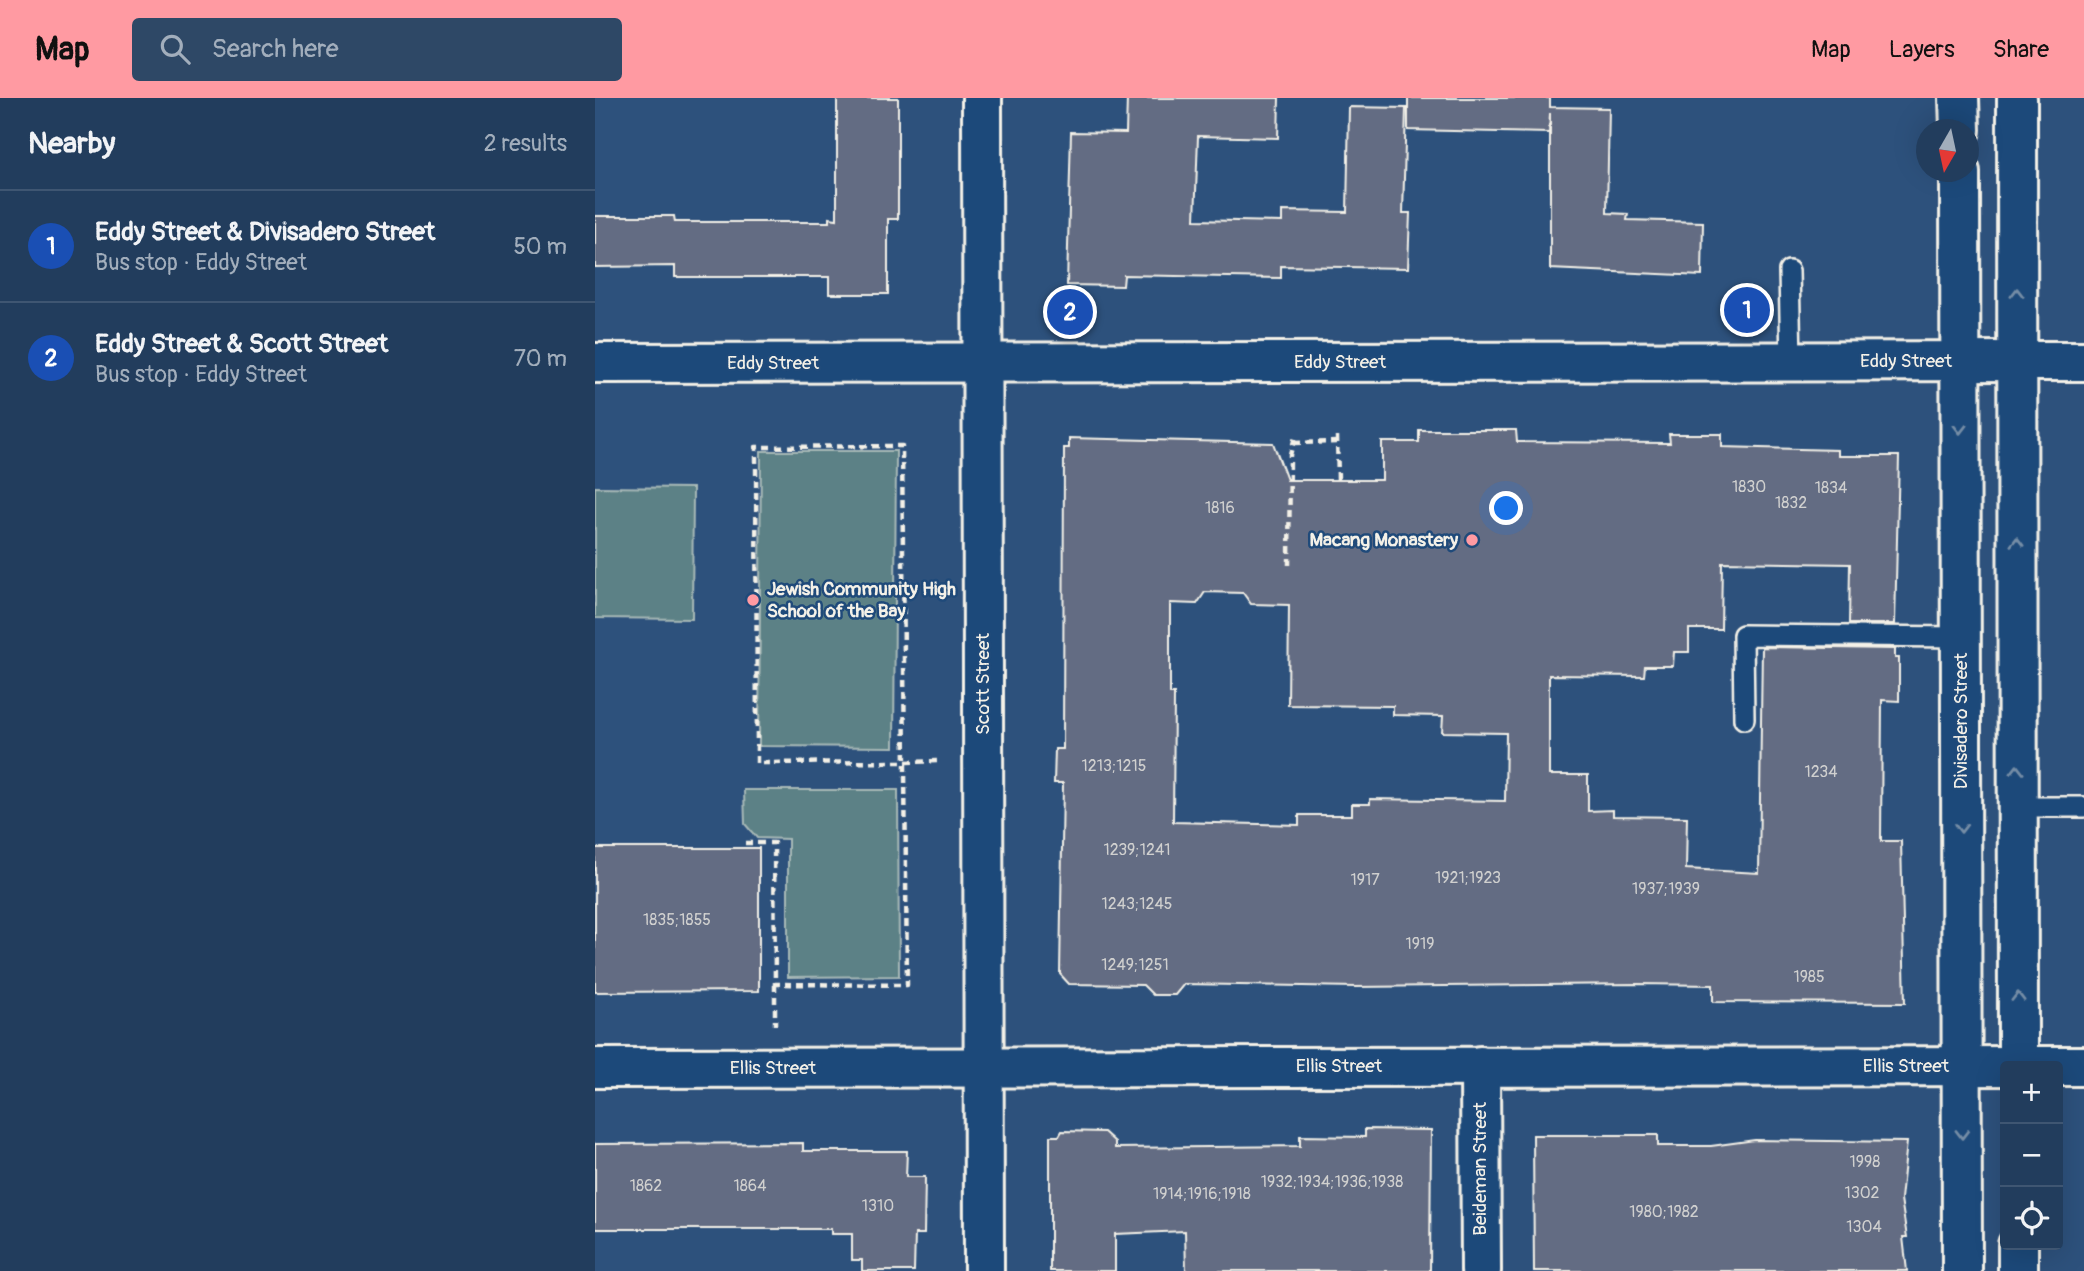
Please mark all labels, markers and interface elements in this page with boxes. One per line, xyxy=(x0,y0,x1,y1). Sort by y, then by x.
search box xyxy=(132,18,622,81)
text: Map xyxy=(35,29,90,70)
icon: search xyxy=(156,30,194,68)
text: Search here xyxy=(212,33,339,65)
text: Map xyxy=(1811,35,1851,64)
text: Layers xyxy=(1889,35,1955,64)
text: Share xyxy=(1993,35,2049,64)
north arrow xyxy=(1916,119,1979,182)
text: Nearby xyxy=(28,125,115,162)
text: 2 results xyxy=(484,129,567,158)
text: Eddy Street & Divisadero Street xyxy=(95,216,435,248)
text: 1 xyxy=(47,232,56,261)
text: 50 m xyxy=(513,232,567,261)
text: Bus stop · Eddy Street xyxy=(95,248,307,277)
pin: 1 xyxy=(1724,284,1770,336)
pin: 2 xyxy=(1047,286,1093,338)
one-way arrow xyxy=(2009,287,2025,298)
text: Eddy Street & Scott Street xyxy=(95,328,388,360)
text: 2 xyxy=(45,344,57,373)
text: 70 m xyxy=(514,344,567,373)
street label: Eddy Street xyxy=(1860,349,1952,373)
street label: Eddy Street xyxy=(1294,350,1386,374)
street label: Eddy Street xyxy=(727,351,819,375)
text: Bus stop · Eddy Street xyxy=(95,360,307,389)
one-way arrow xyxy=(1952,425,1968,435)
house number: 1830 xyxy=(1732,477,1766,497)
house number: 1834 xyxy=(1815,478,1847,498)
your location xyxy=(1489,491,1523,525)
house number: 1832 xyxy=(1775,493,1807,513)
house number: 1816 xyxy=(1205,498,1235,518)
place label: Macang Monastery xyxy=(1309,528,1459,552)
marker: Macang Monastery xyxy=(1464,532,1480,548)
one-way arrow xyxy=(2009,537,2025,547)
place label: Jewish Community High School of the Bay xyxy=(767,577,956,623)
marker: Jewish Community High School of the Bay xyxy=(745,592,761,608)
street label: Scott Street xyxy=(971,633,995,735)
street label: Divisadero Street xyxy=(1949,653,1973,789)
house number: 1213;1215 xyxy=(1082,756,1146,776)
house number: 1234 xyxy=(1805,762,1837,782)
one-way arrow xyxy=(2009,764,2025,775)
one-way arrow xyxy=(1953,823,1969,833)
house number: 1239;1241 xyxy=(1103,840,1171,860)
house number: 1921;1923 xyxy=(1435,868,1501,888)
house number: 1917 xyxy=(1350,870,1380,890)
house number: 1937;1939 xyxy=(1632,879,1700,899)
house number: 1243;1245 xyxy=(1101,894,1173,914)
house number: 1835;1855 xyxy=(643,910,711,930)
house number: 1919 xyxy=(1406,934,1435,954)
house number: 1249;1251 xyxy=(1101,955,1169,975)
house number: 1985 xyxy=(1793,967,1825,987)
one-way arrow xyxy=(2010,992,2026,1002)
street label: Ellis Street xyxy=(1296,1054,1383,1078)
street label: Ellis Street xyxy=(1863,1054,1950,1078)
street label: Ellis Street xyxy=(730,1056,817,1080)
map controls xyxy=(2000,1061,2063,1250)
button: + xyxy=(2000,1061,2063,1124)
street label: Beideman Street xyxy=(1468,1102,1492,1236)
button: − xyxy=(2000,1124,2063,1187)
one-way arrow xyxy=(1954,1129,1970,1140)
house number: 1998 xyxy=(1850,1152,1880,1172)
house number: 1932;1934;1936;1938 xyxy=(1261,1172,1403,1192)
house number: 1862 xyxy=(630,1176,662,1196)
house number: 1864 xyxy=(734,1176,766,1196)
house number: 1302 xyxy=(1844,1183,1880,1203)
house number: 1914;1916;1918 xyxy=(1153,1184,1251,1204)
button: locate xyxy=(2000,1187,2063,1250)
house number: 1310 xyxy=(862,1196,894,1216)
house number: 1980;1982 xyxy=(1629,1202,1699,1222)
house number: 1304 xyxy=(1846,1217,1882,1237)

